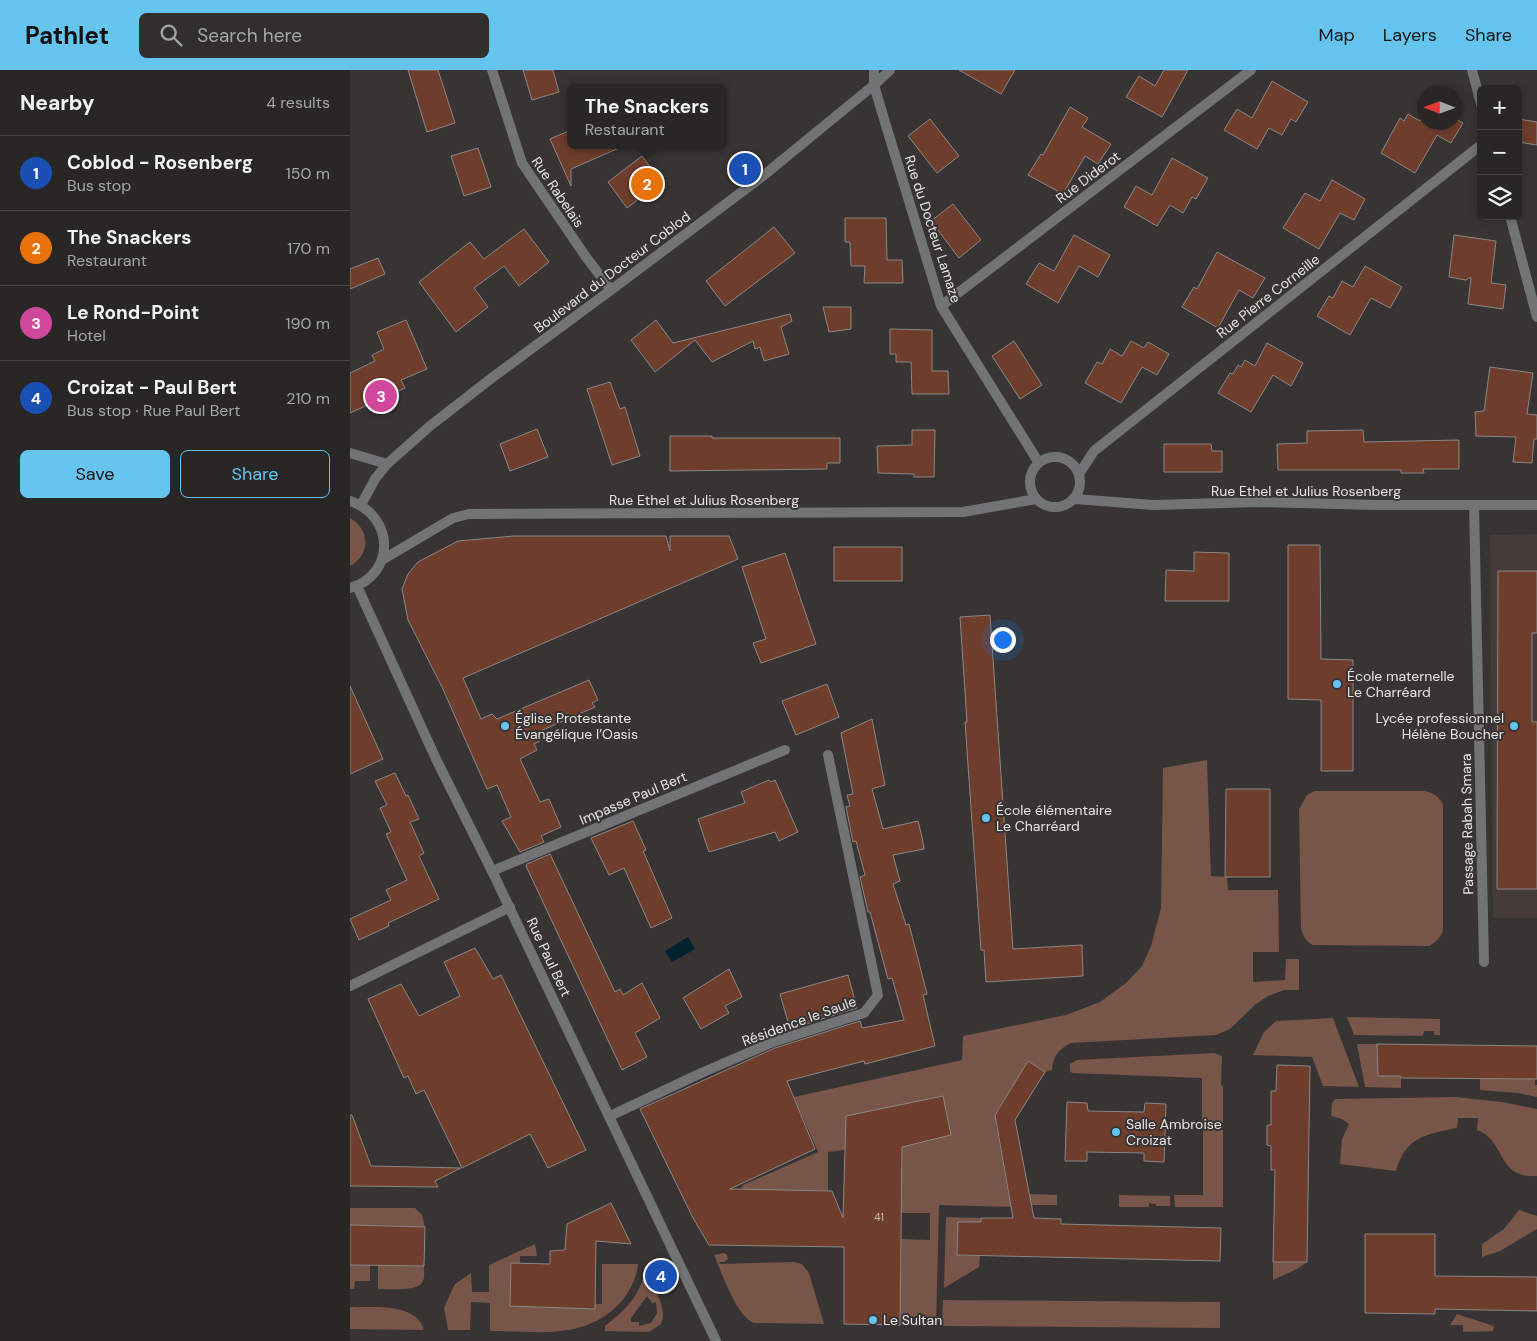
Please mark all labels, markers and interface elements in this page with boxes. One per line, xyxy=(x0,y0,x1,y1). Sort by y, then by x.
search box xyxy=(139,13,489,58)
text: Pathlet xyxy=(25,20,109,51)
icon: search xyxy=(157,21,185,49)
text: Search here xyxy=(197,23,302,48)
text: Map xyxy=(1319,23,1355,47)
text: Layers xyxy=(1383,23,1437,47)
text: Share xyxy=(1465,23,1512,47)
popup xyxy=(567,84,727,149)
north arrow xyxy=(1417,85,1462,130)
map controls xyxy=(1477,85,1522,220)
button: + xyxy=(1477,85,1522,130)
text: Nearby xyxy=(20,89,94,117)
text: 4 results xyxy=(266,92,330,113)
text: The Snackers xyxy=(585,94,709,119)
text: Restaurant xyxy=(585,119,665,140)
button: − xyxy=(1477,130,1522,175)
street label: Rue Diderot xyxy=(1052,147,1124,207)
text: Coblod - Rosenberg xyxy=(67,150,253,175)
pin: 1 xyxy=(729,150,761,188)
street label: Rue Rabelais xyxy=(528,153,588,231)
street label: Rue du Docteur Lamaze xyxy=(901,153,965,305)
text: 1 xyxy=(33,163,39,184)
text: 150 m xyxy=(286,163,330,184)
pin: 2 xyxy=(631,165,663,203)
text: Bus stop xyxy=(67,175,131,196)
button: layers xyxy=(1477,175,1522,220)
street label: Boulevard du Docteur Coblod xyxy=(530,207,694,337)
text: The Snackers xyxy=(67,225,191,250)
text: 2 xyxy=(31,238,41,259)
text: 170 m xyxy=(287,238,330,259)
text: Restaurant xyxy=(67,250,147,271)
street label: Rue Pierre Corneille xyxy=(1213,250,1323,342)
text: Le Rond-Point xyxy=(67,300,199,325)
text: 3 xyxy=(31,313,41,334)
text: 190 m xyxy=(286,313,330,334)
text: Hotel xyxy=(67,325,106,346)
text: Croizat - Paul Bert xyxy=(67,375,237,400)
pin: 3 xyxy=(365,377,397,415)
text: 4 xyxy=(31,388,41,409)
text: 210 m xyxy=(286,388,330,409)
text: Bus stop · Rue Paul Bert xyxy=(67,400,241,421)
button: Save xyxy=(20,450,170,498)
button: Share xyxy=(180,450,330,498)
street label: Rue Ethel et Julius Rosenberg xyxy=(1211,482,1401,500)
street label: Rue Ethel et Julius Rosenberg xyxy=(609,491,799,509)
your location xyxy=(990,627,1016,653)
place label: École maternelle Le Charréard xyxy=(1347,667,1455,701)
marker: École maternelle Le Charréard xyxy=(1331,678,1343,690)
place label: Église Protestante Évangélique l’Oasis xyxy=(515,709,638,743)
place label: Lycée professionnel Hélène Boucher xyxy=(1375,709,1504,743)
marker: Église Protestante Évangélique l’Oasis xyxy=(499,720,511,732)
marker: Lycée professionnel Hélène Boucher xyxy=(1508,720,1520,732)
street label: Passage Rabah Smara xyxy=(1457,753,1477,895)
street label: Impasse Paul Bert xyxy=(576,767,690,829)
place label: École élémentaire Le Charréard xyxy=(996,801,1112,835)
marker: École élémentaire Le Charréard xyxy=(980,812,992,824)
street label: Rue Paul Bert xyxy=(523,915,575,999)
street label: Résidence le Saule xyxy=(739,992,859,1050)
place label: Salle Ambroise Croizat xyxy=(1126,1115,1222,1149)
marker: Salle Ambroise Croizat xyxy=(1110,1126,1122,1138)
house number: 41 xyxy=(874,1210,884,1224)
pin: 4 xyxy=(645,1257,677,1295)
place label: Le Sultan xyxy=(883,1311,942,1329)
marker: Le Sultan xyxy=(867,1314,879,1326)

